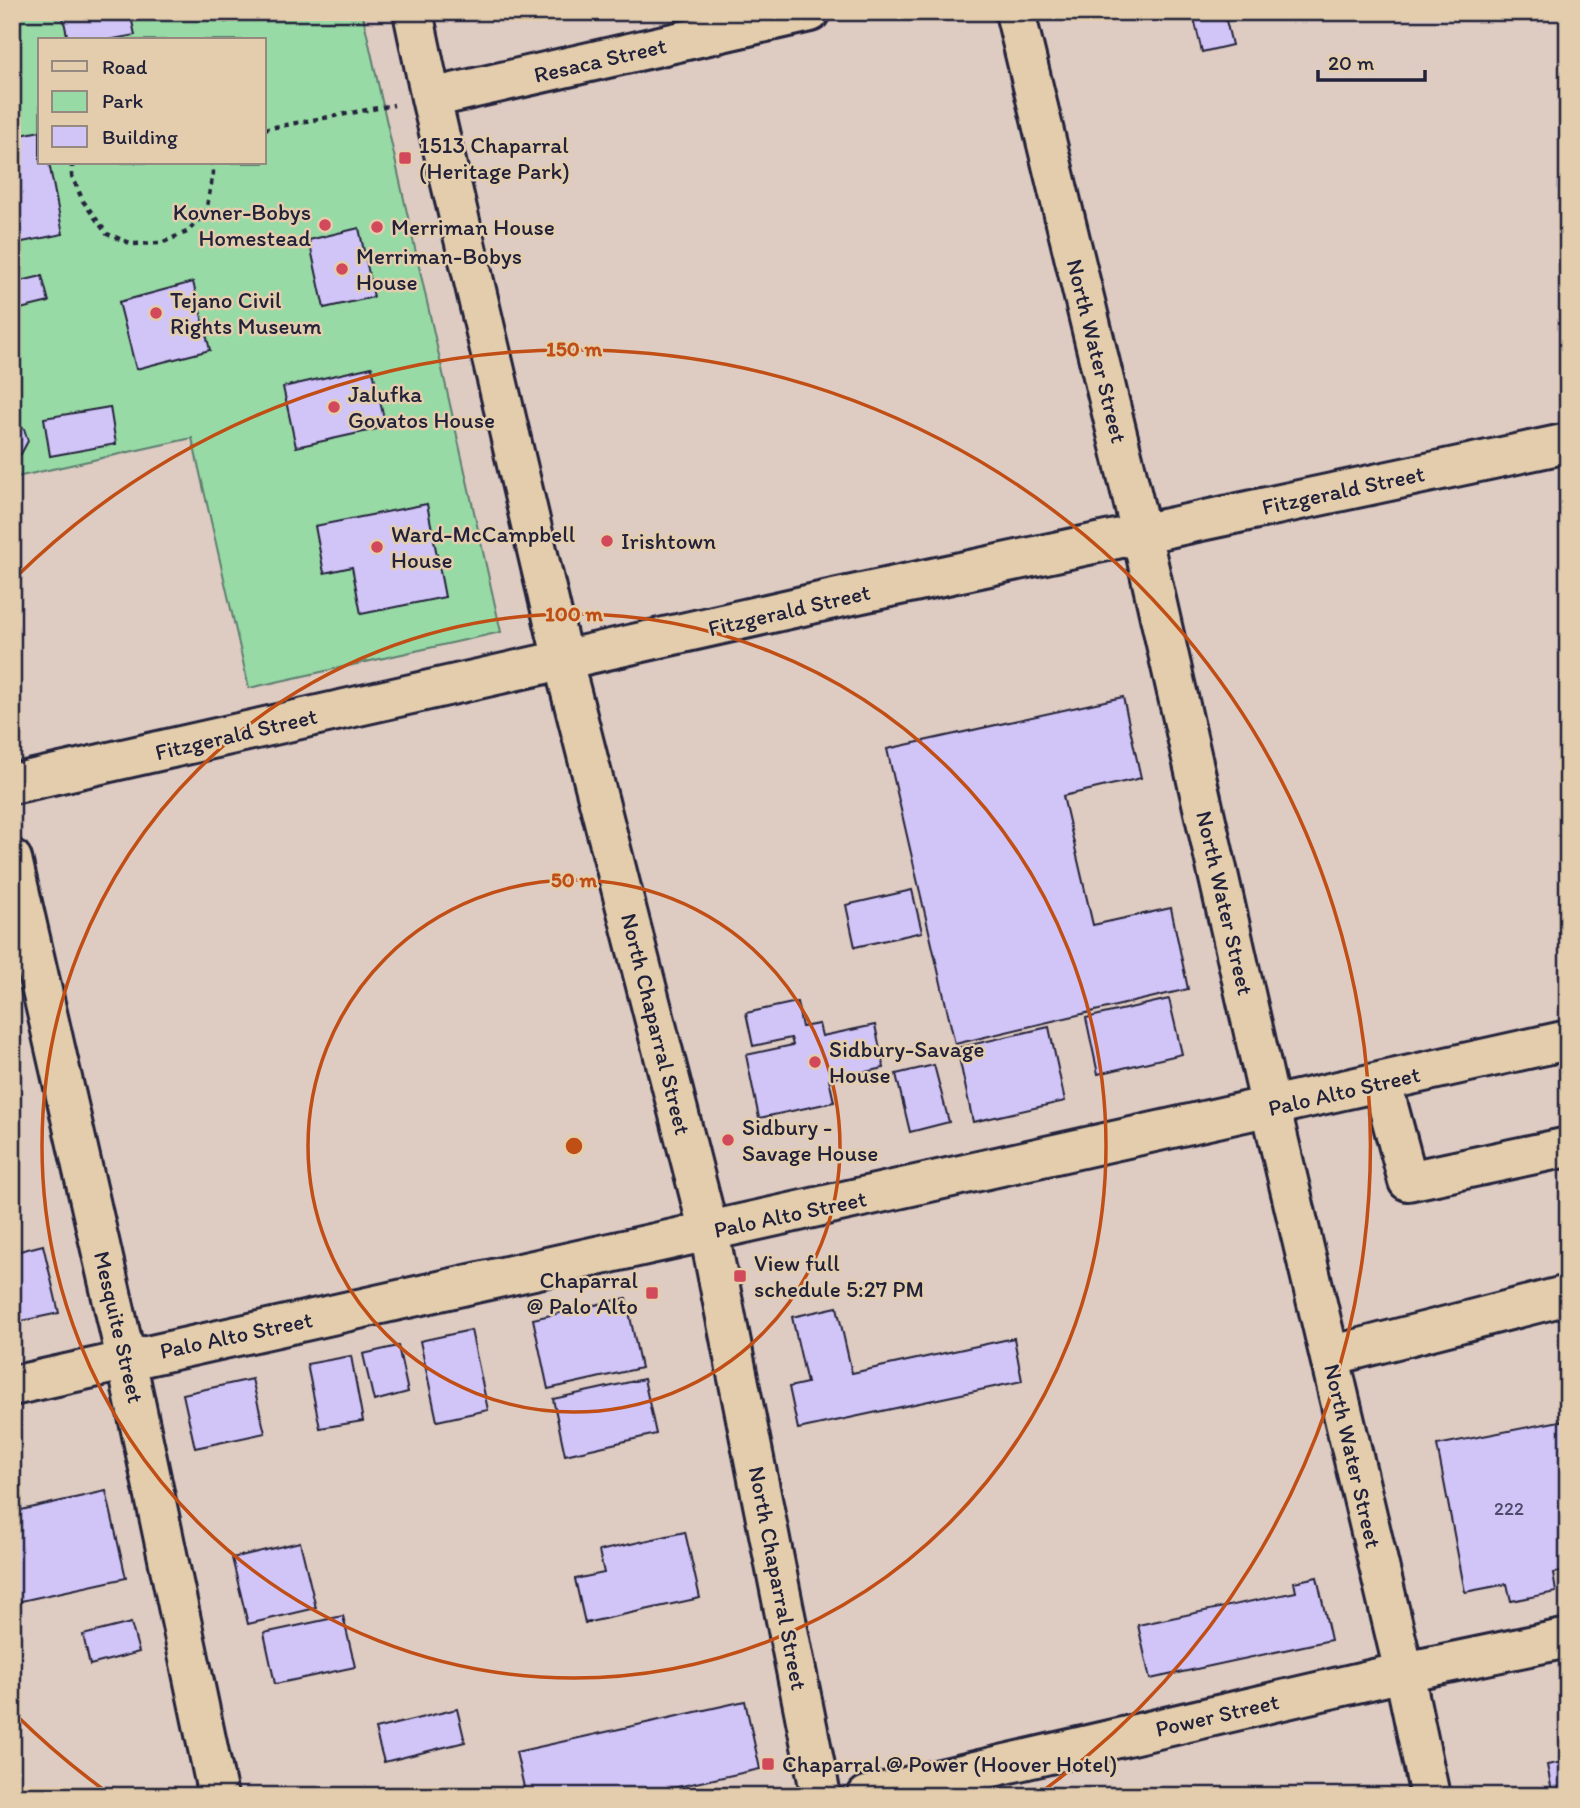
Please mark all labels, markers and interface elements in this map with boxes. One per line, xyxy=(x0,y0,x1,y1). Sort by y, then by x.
street label: Resaca Street xyxy=(531,31,669,89)
legend xyxy=(38,38,266,164)
scale bar xyxy=(1318,38,1424,82)
text: 20 m xyxy=(1328,50,1375,75)
text: Road xyxy=(102,54,148,79)
text: Park xyxy=(102,88,144,113)
text: Building xyxy=(102,124,178,149)
place label: 1513 Chaparral (Heritage Park) xyxy=(419,131,570,185)
marker: 1513 Chaparral (Heritage Park) xyxy=(397,150,413,166)
place label: Kovner-Bobys Homestead xyxy=(173,198,311,252)
place label: Merriman House xyxy=(391,213,555,241)
marker: Kovner-Bobys Homestead xyxy=(317,217,333,233)
marker: Merriman House xyxy=(369,219,385,235)
place label: Merriman-Bobys House xyxy=(356,242,522,296)
street label: North Water Street xyxy=(1061,256,1133,446)
marker: Merriman-Bobys House xyxy=(334,261,350,277)
place label: Tejano Civil Rights Museum xyxy=(170,286,322,340)
marker: Tejano Civil Rights Museum xyxy=(148,305,164,321)
text: 150 m xyxy=(546,336,602,361)
place label: Jalufka Govatos House xyxy=(348,380,495,434)
marker: Jalufka Govatos House xyxy=(326,399,342,415)
street label: Fitzgerald Street xyxy=(1259,459,1427,521)
place label: Ward-McCampbell House xyxy=(391,520,576,574)
place label: Irishtown xyxy=(621,527,716,555)
marker: Irishtown xyxy=(599,533,615,549)
marker: Ward-McCampbell House xyxy=(369,539,385,555)
street label: Fitzgerald Street xyxy=(705,578,873,642)
text: 100 m xyxy=(545,601,603,626)
street label: Fitzgerald Street xyxy=(152,702,320,766)
street label: North Water Street xyxy=(1190,808,1260,998)
text: 50 m xyxy=(551,867,598,892)
street label: North Chaparral Street xyxy=(615,910,697,1138)
place label: Sidbury-Savage House xyxy=(829,1035,984,1089)
marker: Sidbury-Savage House xyxy=(807,1054,823,1070)
street label: Palo Alto Street xyxy=(1265,1060,1423,1122)
place label: Sidbury - Savage House xyxy=(742,1113,878,1167)
marker: Sidbury - Savage House xyxy=(720,1132,736,1148)
centre of rings xyxy=(562,1134,586,1158)
street label: Palo Alto Street xyxy=(711,1184,869,1244)
street label: Mesquite Street xyxy=(88,1248,150,1406)
place label: View full schedule 5:27 PM xyxy=(754,1249,924,1303)
place label: Chaparral @ Palo Alto xyxy=(526,1266,638,1320)
marker: View full schedule 5:27 PM xyxy=(732,1268,748,1284)
marker: Chaparral @ Palo Alto xyxy=(644,1285,660,1301)
street label: Palo Alto Street xyxy=(157,1305,315,1365)
street label: North Water Street xyxy=(1318,1361,1388,1551)
street label: North Chaparral Street xyxy=(743,1464,814,1693)
house number: 222 xyxy=(1494,1497,1524,1520)
street label: Power Street xyxy=(1152,1687,1282,1743)
place label: Chaparral @ Power (Hoover Hotel) xyxy=(782,1750,1117,1778)
marker: Chaparral @ Power (Hoover Hotel) xyxy=(760,1756,776,1772)

